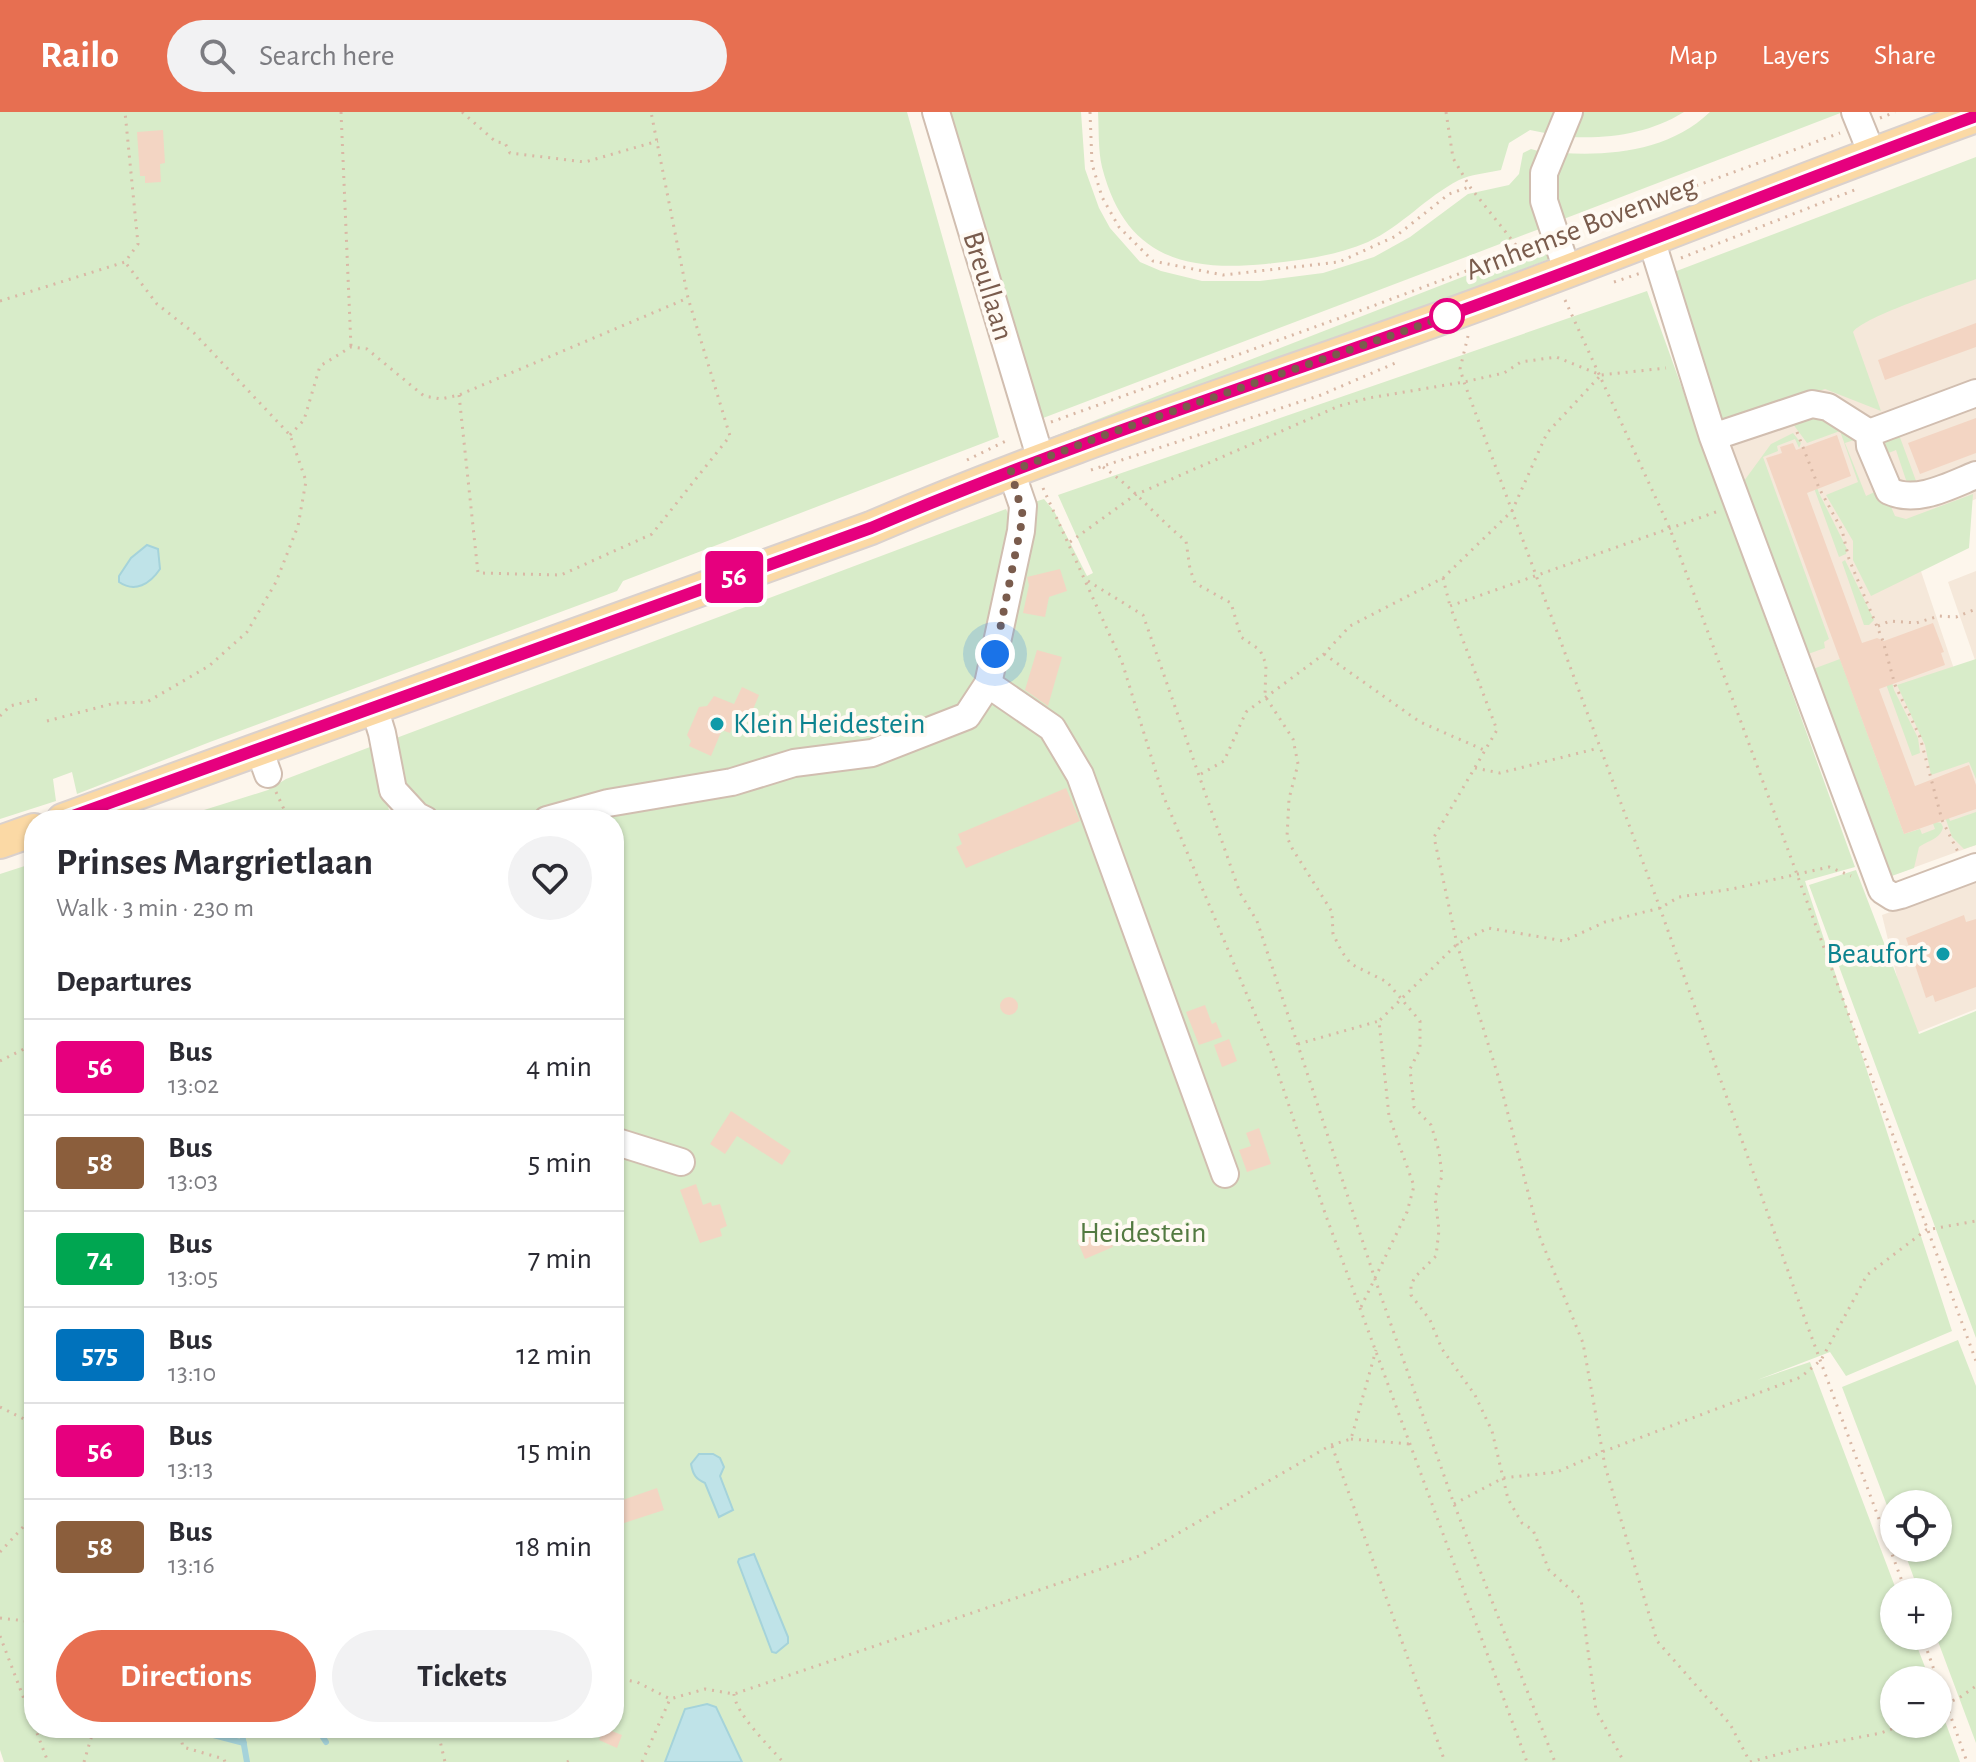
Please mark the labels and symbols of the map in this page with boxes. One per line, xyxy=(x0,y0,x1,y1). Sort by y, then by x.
street label: Arnhemse Bovenweg xyxy=(1461,170,1701,286)
street label: Breullaan xyxy=(957,228,1019,344)
unlabelled marker xyxy=(1430,299,1464,333)
line badge: 56 xyxy=(698,551,770,603)
your location xyxy=(975,634,1015,674)
place label: Klein Heidestein xyxy=(733,709,926,739)
marker: Klein Heidestein xyxy=(708,715,726,733)
place label: Beaufort xyxy=(1826,939,1927,969)
marker: Beaufort xyxy=(1934,945,1952,963)
park label: Heidestein xyxy=(1079,1218,1207,1248)

